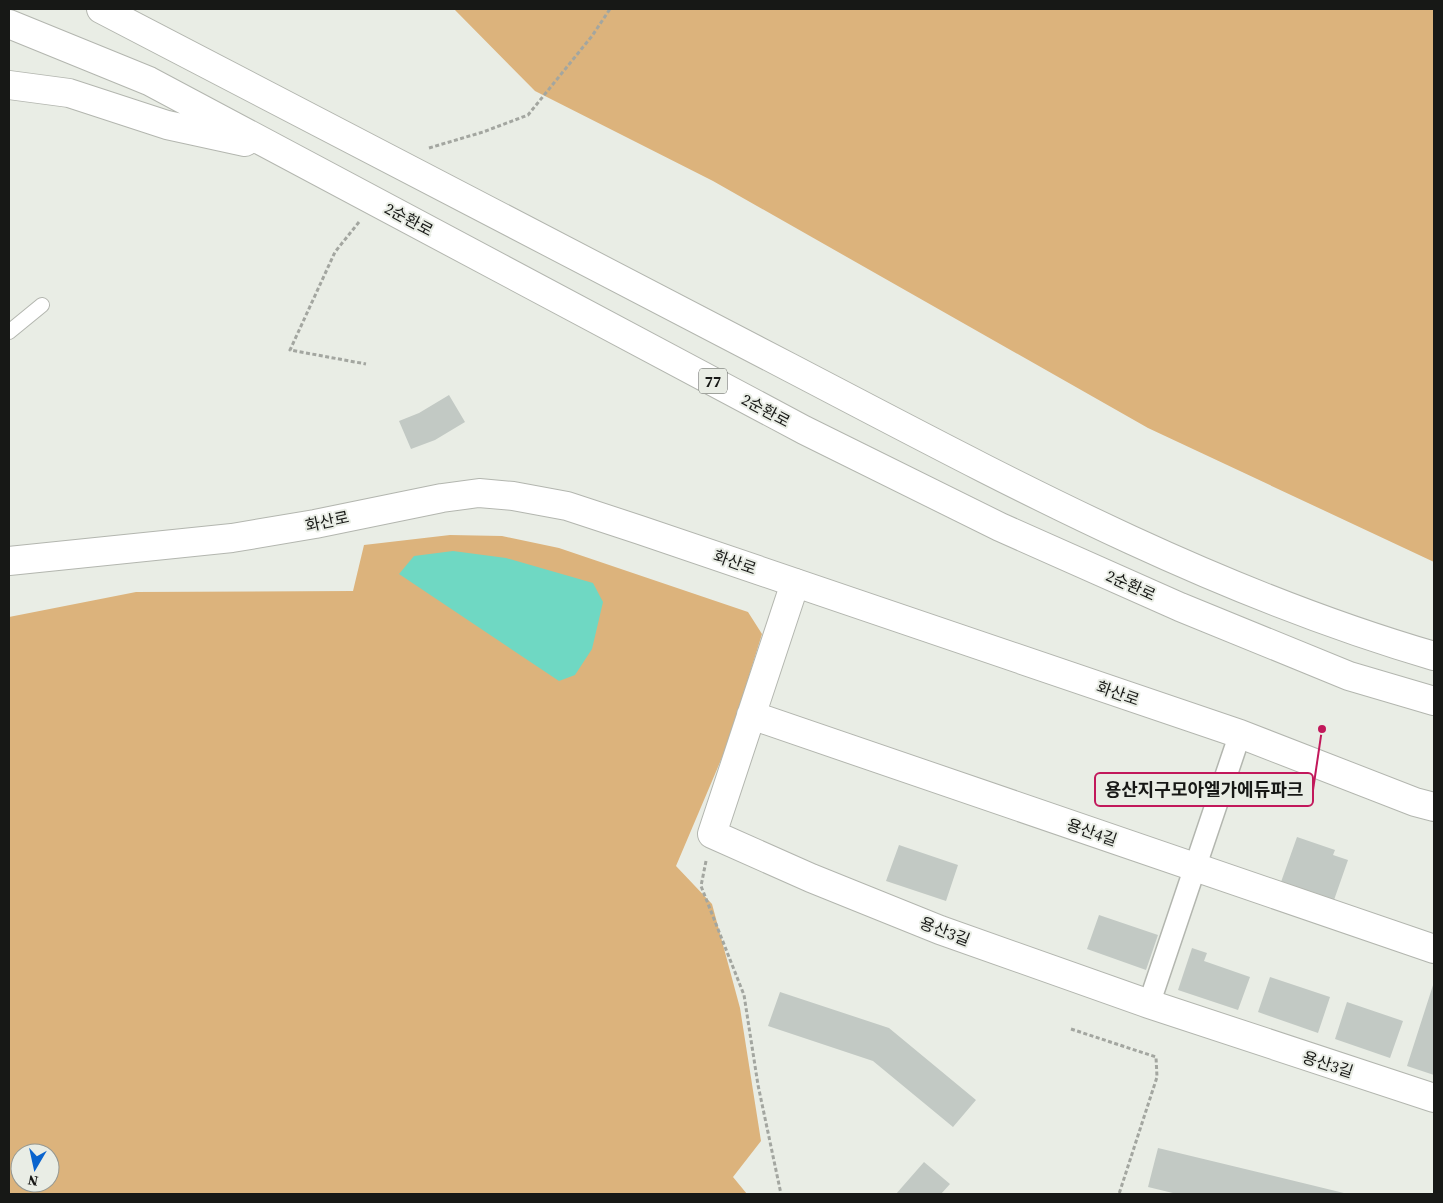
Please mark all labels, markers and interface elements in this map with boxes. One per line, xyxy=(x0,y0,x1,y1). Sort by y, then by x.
street label: 2순환로 xyxy=(381,197,437,241)
road number: 77 xyxy=(699,368,727,394)
street label: 2순환로 xyxy=(738,388,794,432)
street label: 화산로 xyxy=(303,506,351,536)
street label: 화산로 xyxy=(711,544,760,580)
street label: 2순환로 xyxy=(1103,564,1160,606)
street label: 화산로 xyxy=(1094,675,1143,711)
callout: 용산지구모아엘가에듀파크 xyxy=(1095,773,1313,806)
text: 용산지구모아엘가에듀파크 xyxy=(1105,777,1303,802)
street label: 용산4길 xyxy=(1064,813,1120,851)
street label: 용산3길 xyxy=(917,911,973,951)
street label: 용산3길 xyxy=(1300,1045,1356,1083)
north arrow xyxy=(10,1143,60,1193)
text: N xyxy=(26,1170,40,1192)

